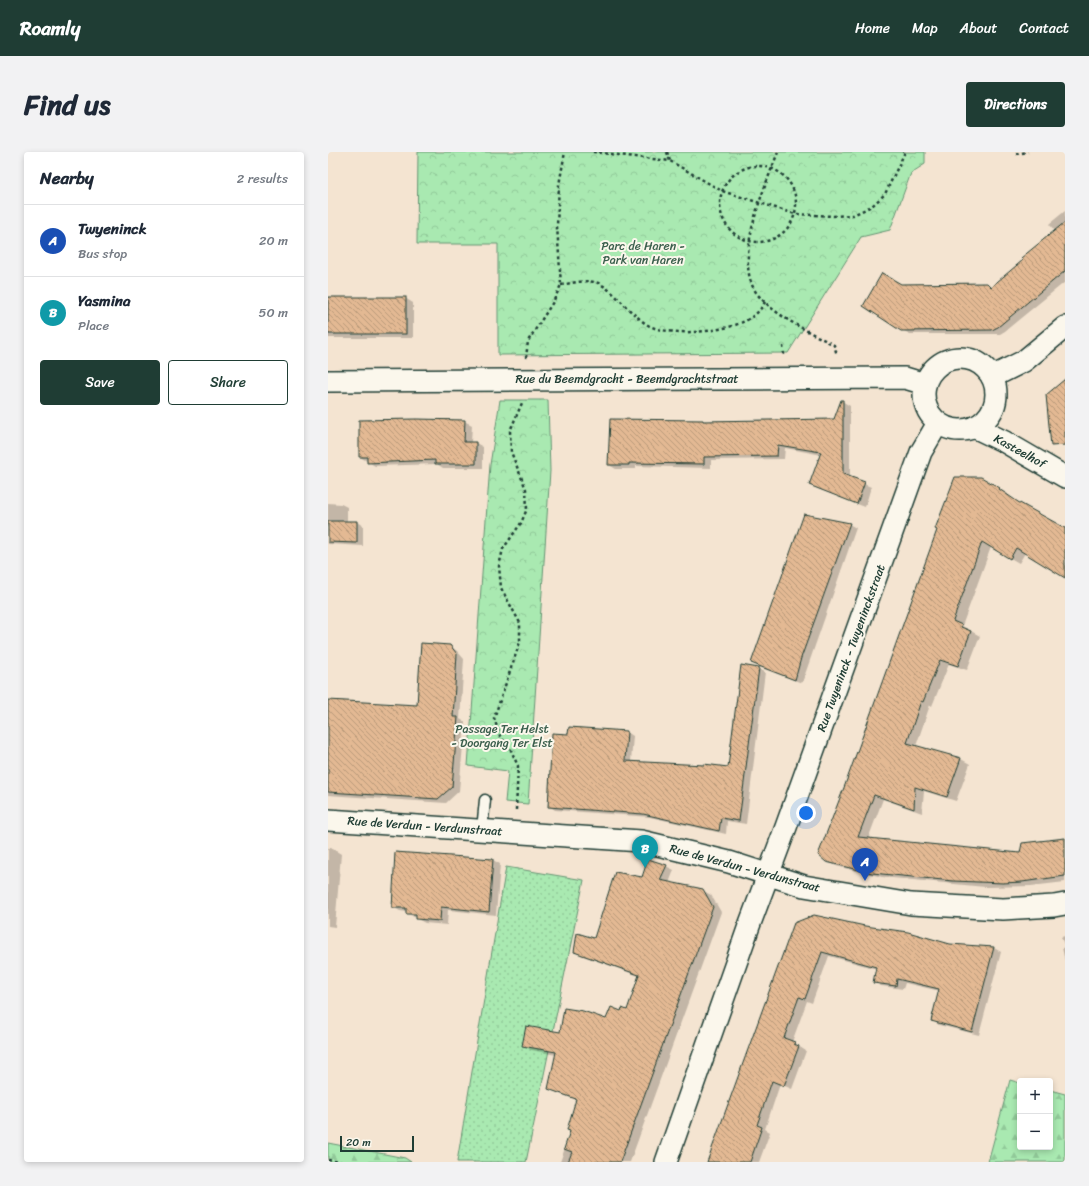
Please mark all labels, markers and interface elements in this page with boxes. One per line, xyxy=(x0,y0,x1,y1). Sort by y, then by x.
text: Roamly xyxy=(20,12,80,45)
text: Home xyxy=(855,16,890,41)
text: Map xyxy=(912,16,938,41)
text: About xyxy=(960,16,997,41)
text: Contact xyxy=(1019,16,1069,41)
text: Find us xyxy=(24,80,111,129)
button: Directions xyxy=(966,82,1065,127)
text: Nearby xyxy=(40,163,94,193)
text: 2 results xyxy=(237,167,288,190)
text: Twyeninck xyxy=(78,216,147,242)
text: A xyxy=(49,229,57,252)
text: 20 m xyxy=(259,229,288,252)
park label: Parc de Haren - Park van Haren xyxy=(601,235,685,271)
text: Bus stop xyxy=(78,242,127,265)
text: Yasmina xyxy=(78,288,130,314)
text: B xyxy=(49,301,57,324)
text: 50 m xyxy=(258,301,288,324)
text: Place xyxy=(78,314,109,337)
button: Save xyxy=(40,360,160,405)
button: Share xyxy=(168,360,288,405)
street label: Rue du Beemdgracht - Beemdgrachtstraat xyxy=(515,368,739,390)
street label: Kasteelhof xyxy=(990,428,1052,475)
street label: Rue Twyeninck - Twyeninckstraat xyxy=(810,561,892,735)
park label: Passage Ter Helst - Doorgang Ter Elst xyxy=(451,718,553,754)
your location xyxy=(796,803,816,823)
street label: Rue de Verdun - Verdunstraat xyxy=(347,810,503,842)
pin: B xyxy=(632,835,658,868)
street label: Rue de Verdun - Verdunstraat xyxy=(667,837,823,899)
pin: A xyxy=(852,848,878,881)
map controls xyxy=(1017,1078,1053,1150)
button: + xyxy=(1017,1078,1053,1114)
button: − xyxy=(1017,1114,1053,1150)
text: 20 m xyxy=(346,1133,371,1152)
scale bar xyxy=(340,1134,414,1153)

